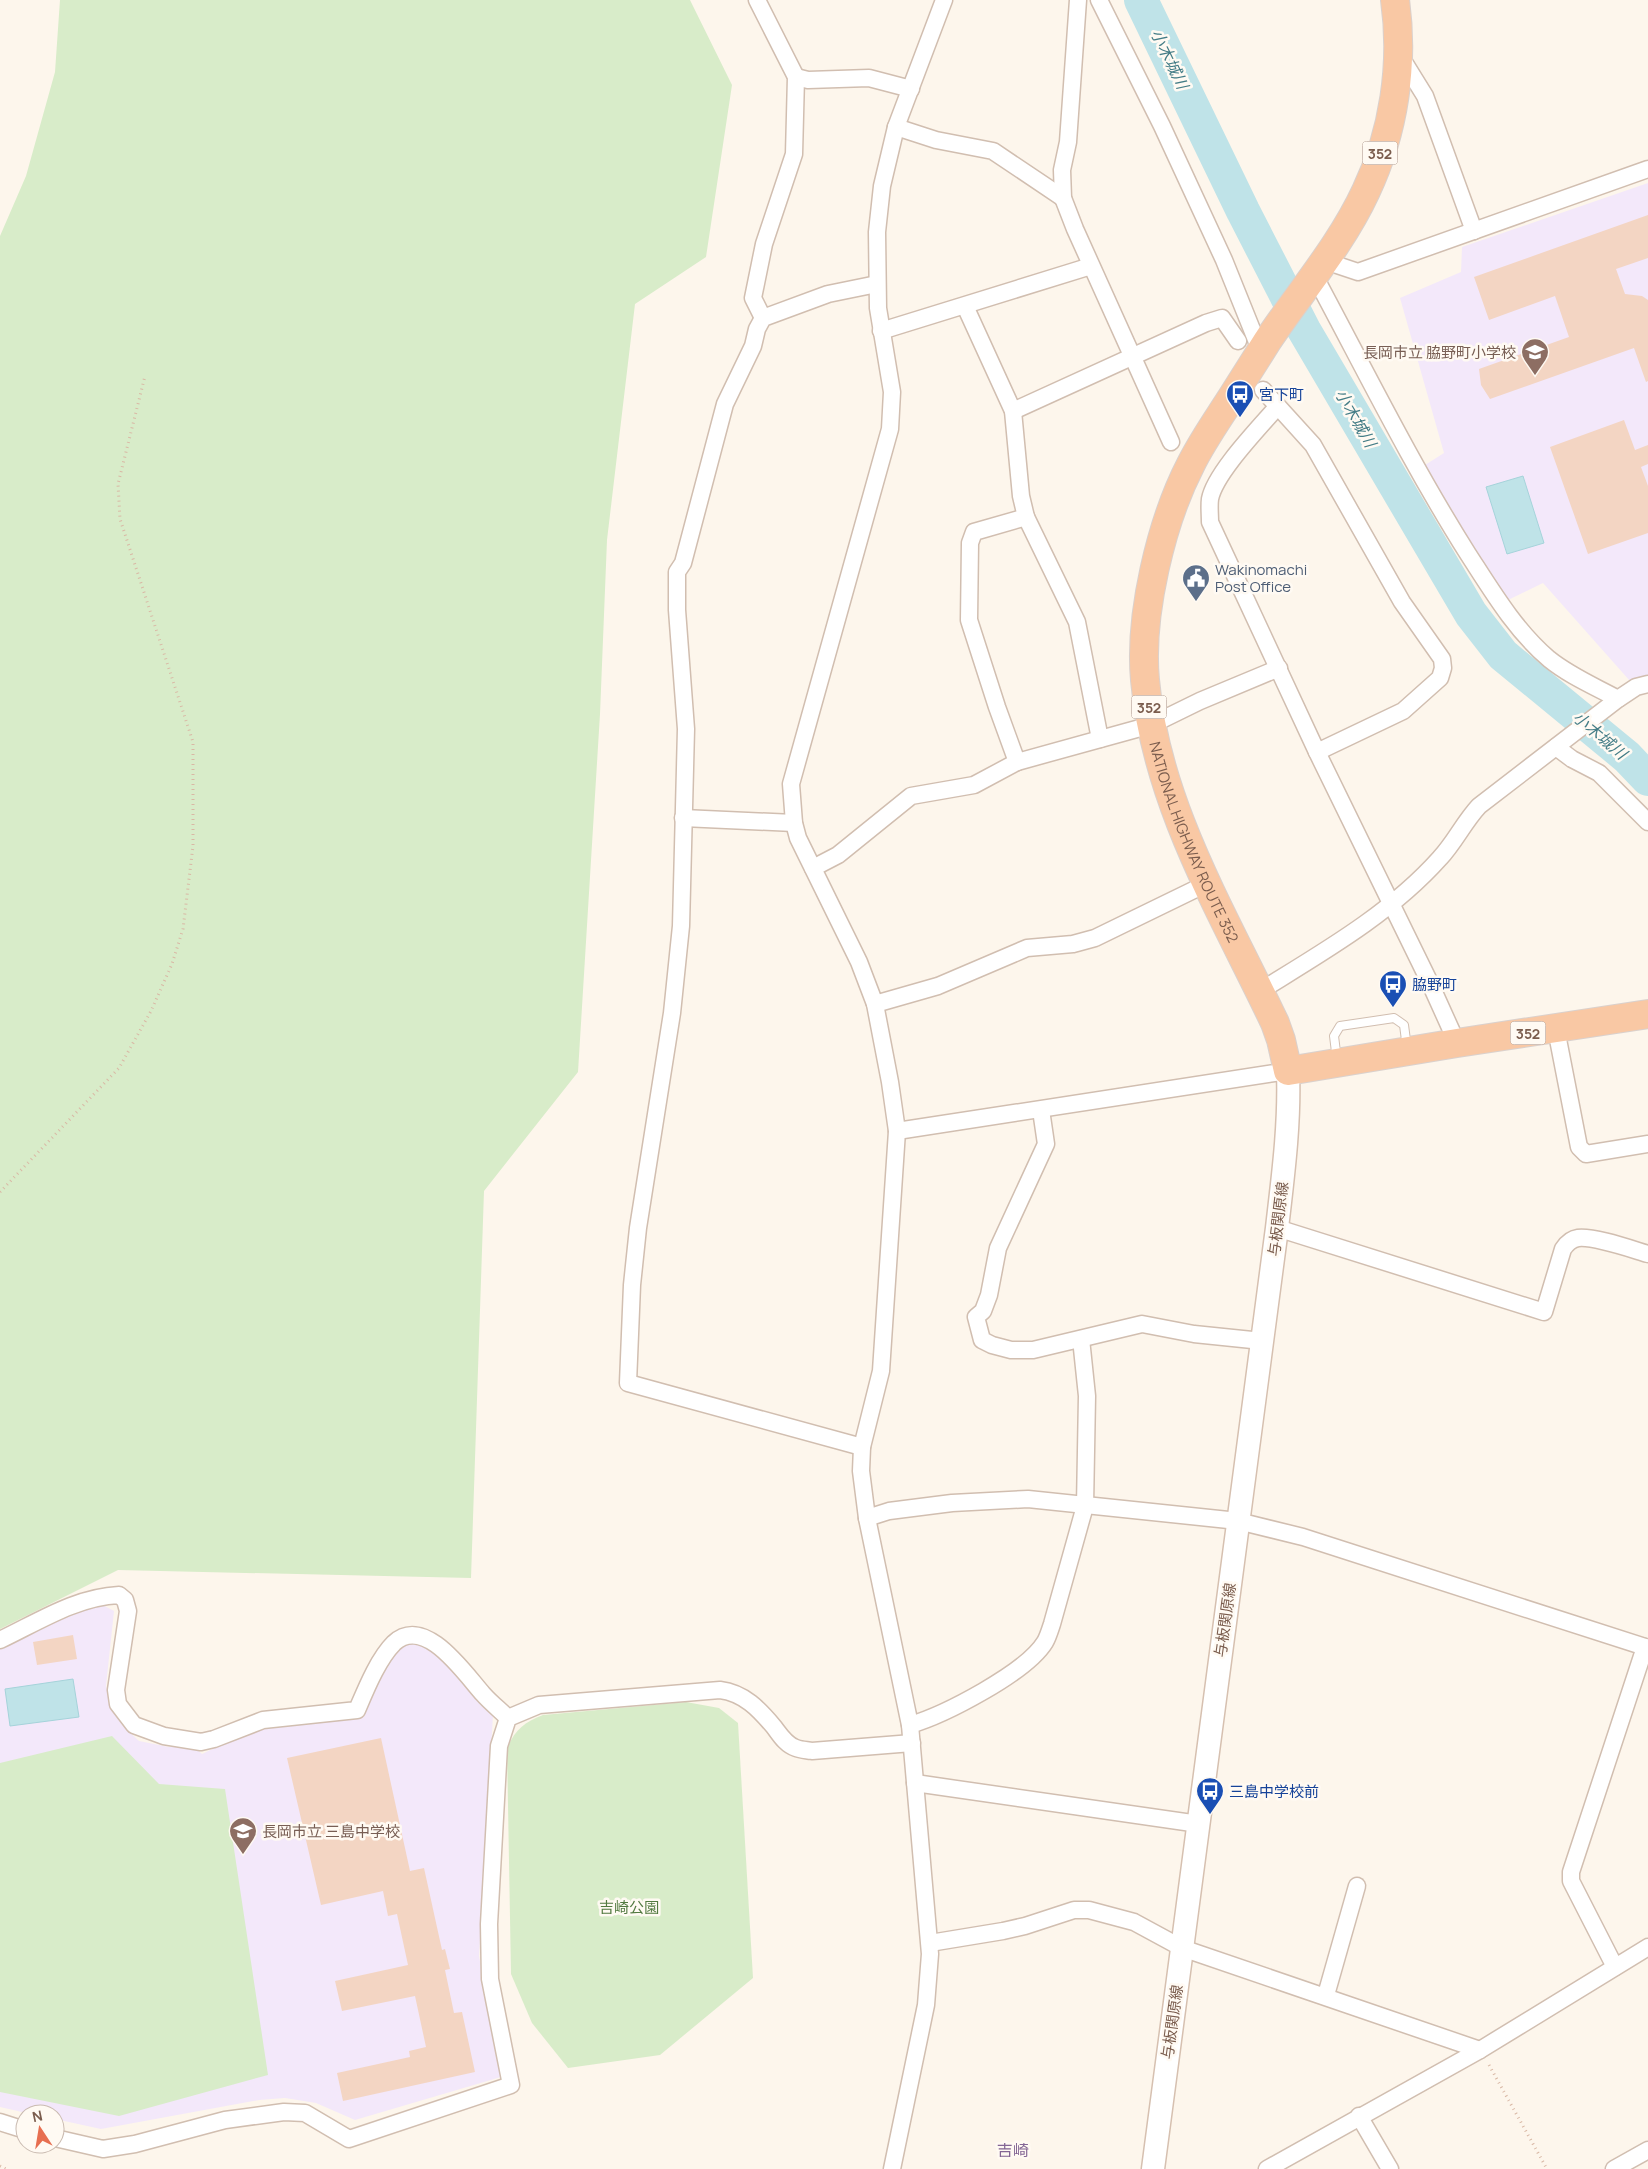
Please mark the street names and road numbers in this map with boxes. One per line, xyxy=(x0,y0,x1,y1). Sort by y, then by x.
road number: 352 xyxy=(1362,142,1398,164)
road number: 352 xyxy=(1132,696,1166,719)
street label: NATIONAL HIGHWAY ROUTE 352 xyxy=(1145,739,1244,946)
road number: 352 xyxy=(1510,1021,1546,1044)
street label: 与板関原線 xyxy=(1263,1180,1293,1258)
street label: 与板関原線 xyxy=(1209,1581,1241,1659)
street label: 与板関原線 xyxy=(1156,1983,1188,2061)

